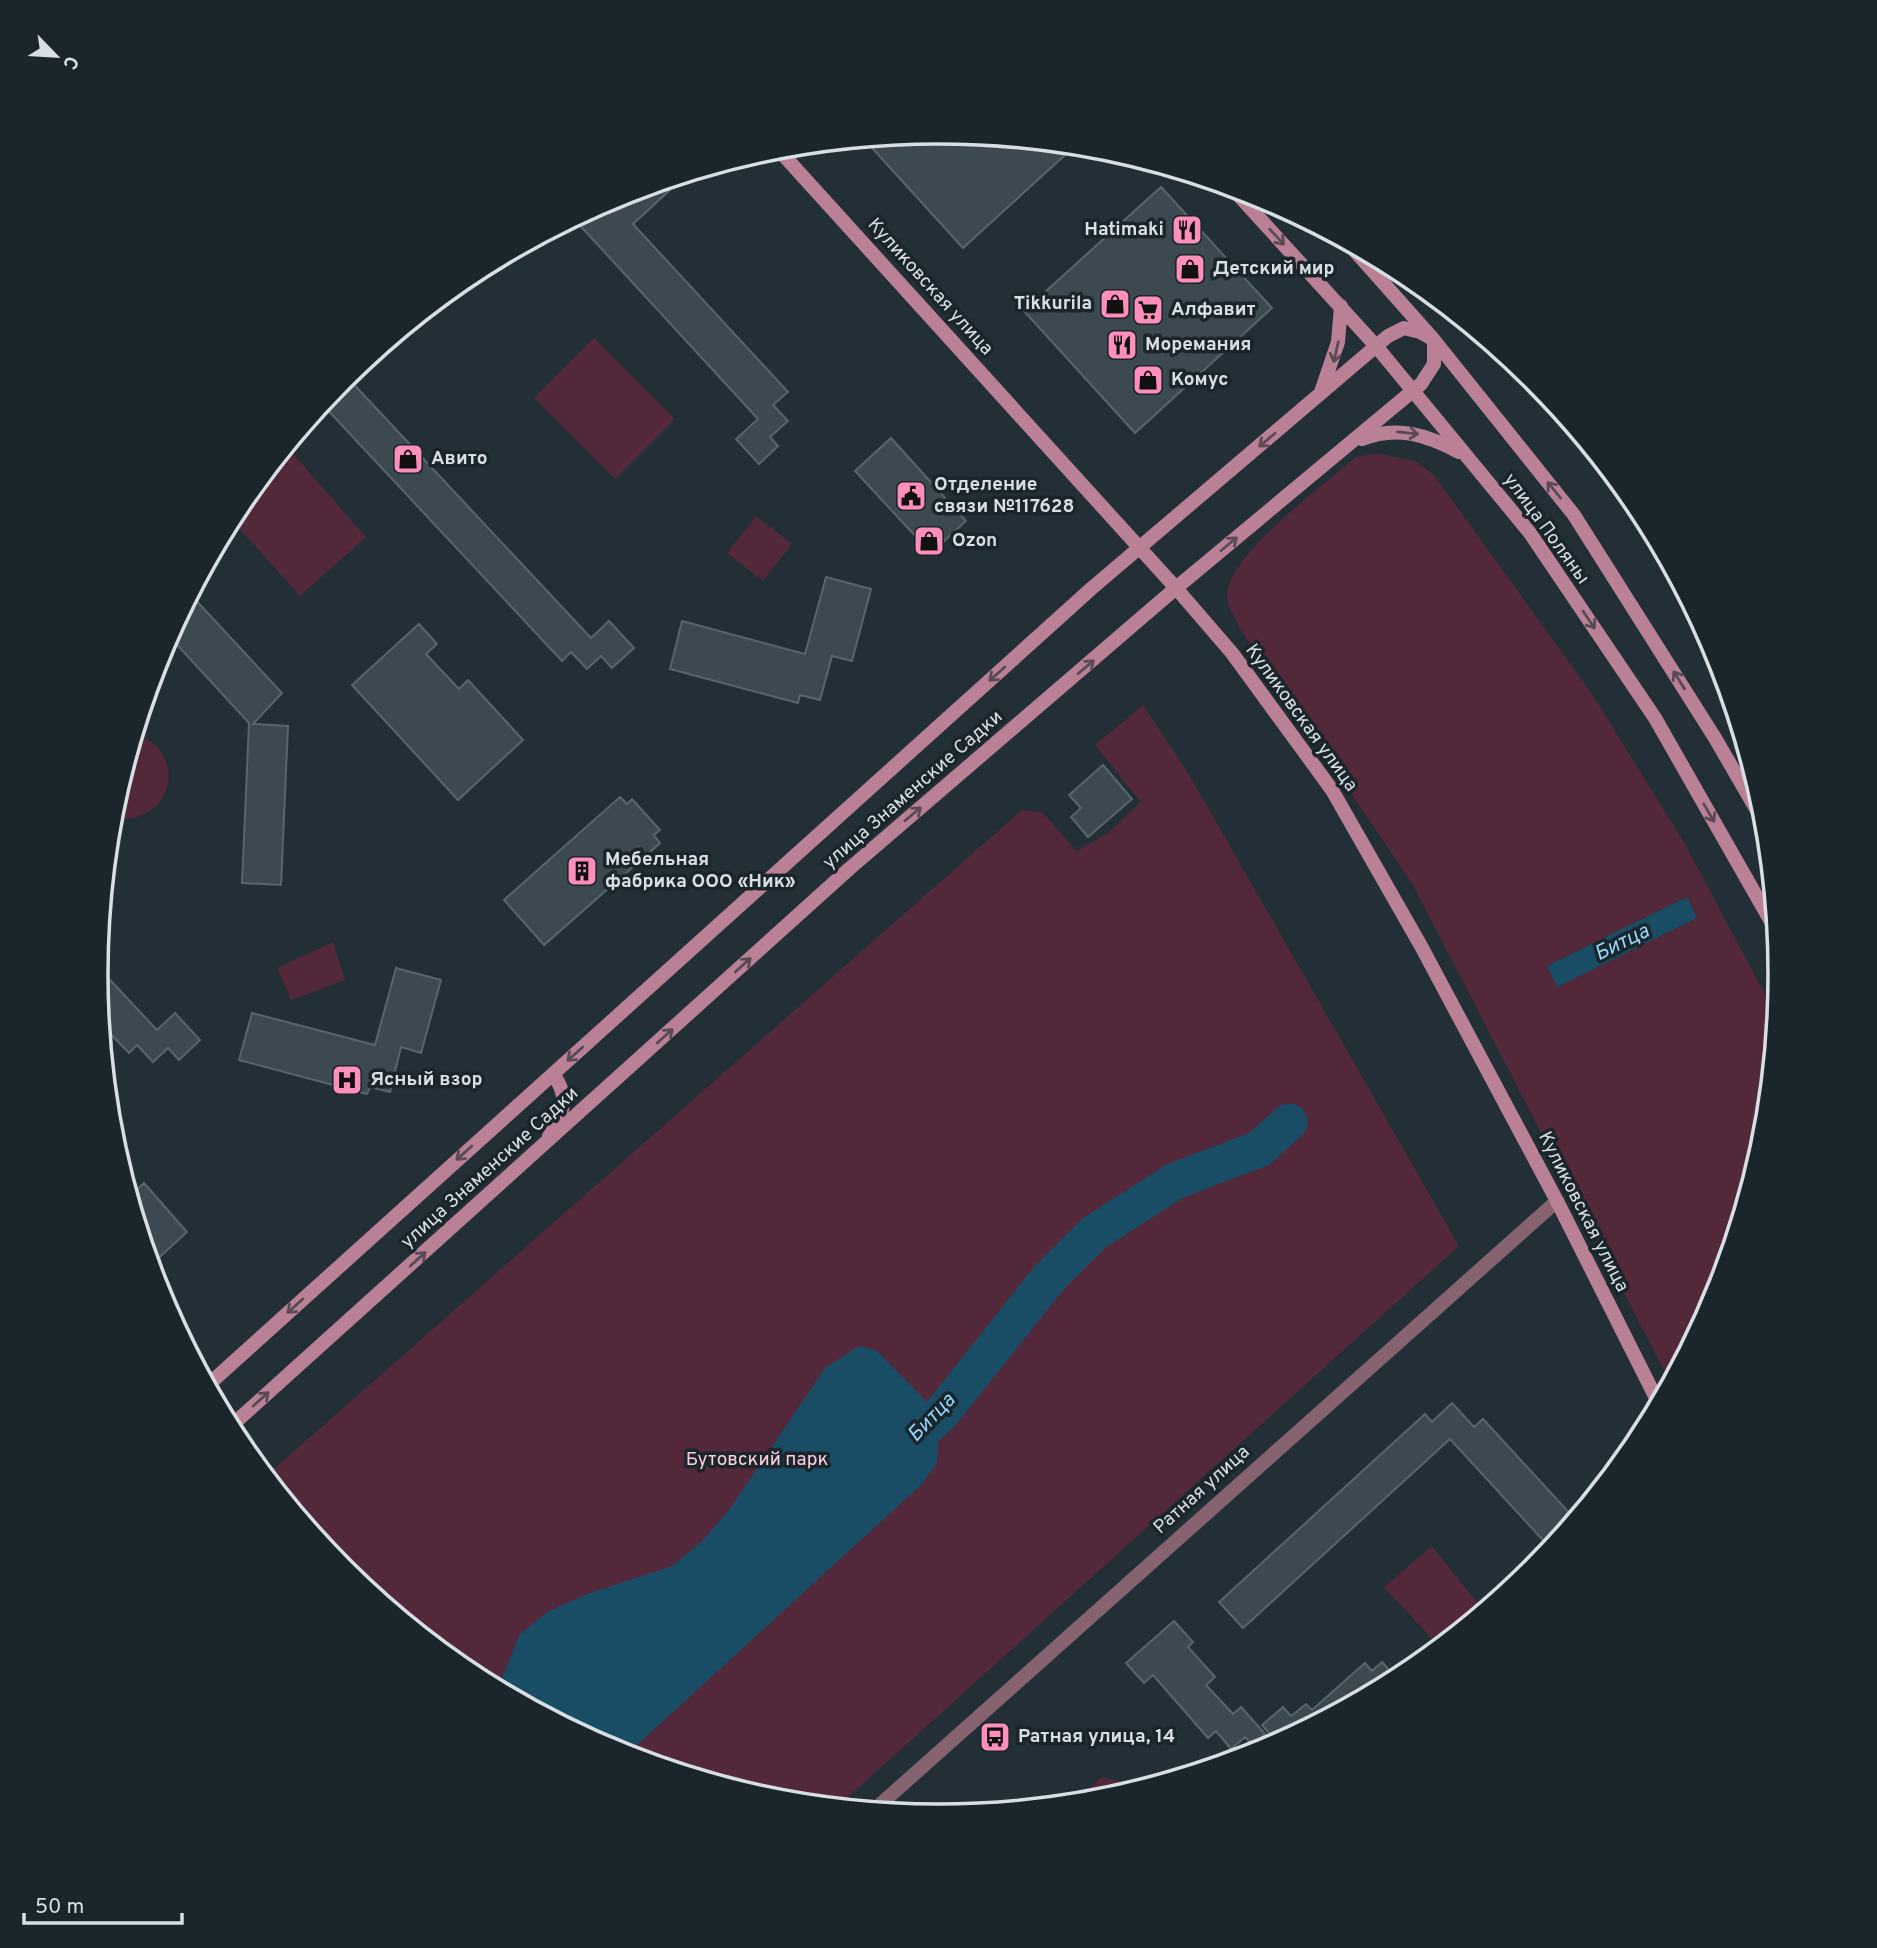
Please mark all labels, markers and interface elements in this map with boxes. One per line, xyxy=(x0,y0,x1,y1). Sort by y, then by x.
north arrow xyxy=(21,21,91,91)
text: С xyxy=(56,52,83,73)
street label: Куликовская улица xyxy=(862,213,998,361)
restaurant icon: Hatimaki xyxy=(1170,213,1204,247)
place label: Hatimaki xyxy=(1084,218,1164,242)
one-way arrow xyxy=(1269,228,1286,245)
shop icon: Детский мир xyxy=(1173,252,1207,286)
place label: Детский мир xyxy=(1213,257,1335,281)
shop icon: Tikkurila xyxy=(1098,287,1132,321)
place label: Tikkurila xyxy=(1014,292,1092,316)
supermarket icon: Алфавит xyxy=(1131,293,1165,327)
place label: Алфавит xyxy=(1171,298,1256,322)
restaurant icon: Моремания xyxy=(1105,328,1139,362)
place label: Моремания xyxy=(1145,333,1251,357)
one-way arrow xyxy=(1329,340,1342,363)
shop icon: Комус xyxy=(1131,363,1165,397)
place label: Комус xyxy=(1171,368,1229,392)
one-way arrow xyxy=(1396,427,1419,440)
one-way arrow xyxy=(1259,432,1277,448)
shop icon: Авито xyxy=(391,442,425,476)
place label: Авито xyxy=(431,447,488,471)
street label: улица Поляны xyxy=(1498,469,1594,589)
place label: Отделение связи №117628 xyxy=(934,473,1074,519)
public building icon: Отделение связи №117628 xyxy=(894,479,928,513)
one-way arrow xyxy=(1547,481,1562,500)
shop icon: Ozon xyxy=(912,524,946,558)
place label: Ozon xyxy=(952,529,997,553)
one-way arrow xyxy=(1219,536,1237,552)
one-way arrow xyxy=(1582,610,1596,629)
street label: Куликовская улица xyxy=(1239,639,1363,797)
one-way arrow xyxy=(1077,659,1095,675)
one-way arrow xyxy=(988,666,1006,682)
one-way arrow xyxy=(1671,671,1685,691)
street label: улица Знаменские Садки xyxy=(818,705,1008,875)
one-way arrow xyxy=(1703,802,1717,822)
one-way arrow xyxy=(904,806,922,822)
place label: Мебельная фабрика ООО «Ник» xyxy=(605,848,796,894)
building icon: Мебельная фабрика ООО «Ник» xyxy=(565,854,599,888)
water label: Битца xyxy=(1590,918,1654,968)
one-way arrow xyxy=(734,957,752,973)
one-way arrow xyxy=(656,1028,674,1044)
one-way arrow xyxy=(566,1046,584,1062)
hospital icon: Ясный взор xyxy=(330,1063,364,1097)
place label: Ясный взор xyxy=(370,1068,482,1092)
street label: улица Знаменские Садки xyxy=(396,1082,584,1254)
street label: Куликовская улица xyxy=(1532,1128,1634,1296)
one-way arrow xyxy=(456,1145,474,1161)
one-way arrow xyxy=(408,1251,426,1267)
one-way arrow xyxy=(287,1297,304,1314)
water label: Битца xyxy=(902,1388,962,1448)
one-way arrow xyxy=(252,1391,270,1407)
street label: Ратная улица xyxy=(1149,1440,1255,1540)
park label: Бутовский парк xyxy=(686,1448,828,1472)
bus stop icon: Ратная улица, 14 xyxy=(978,1720,1012,1754)
place label: Ратная улица, 14 xyxy=(1018,1725,1175,1749)
scale bar xyxy=(24,1882,182,1926)
text: 50 m xyxy=(35,1894,84,1921)

